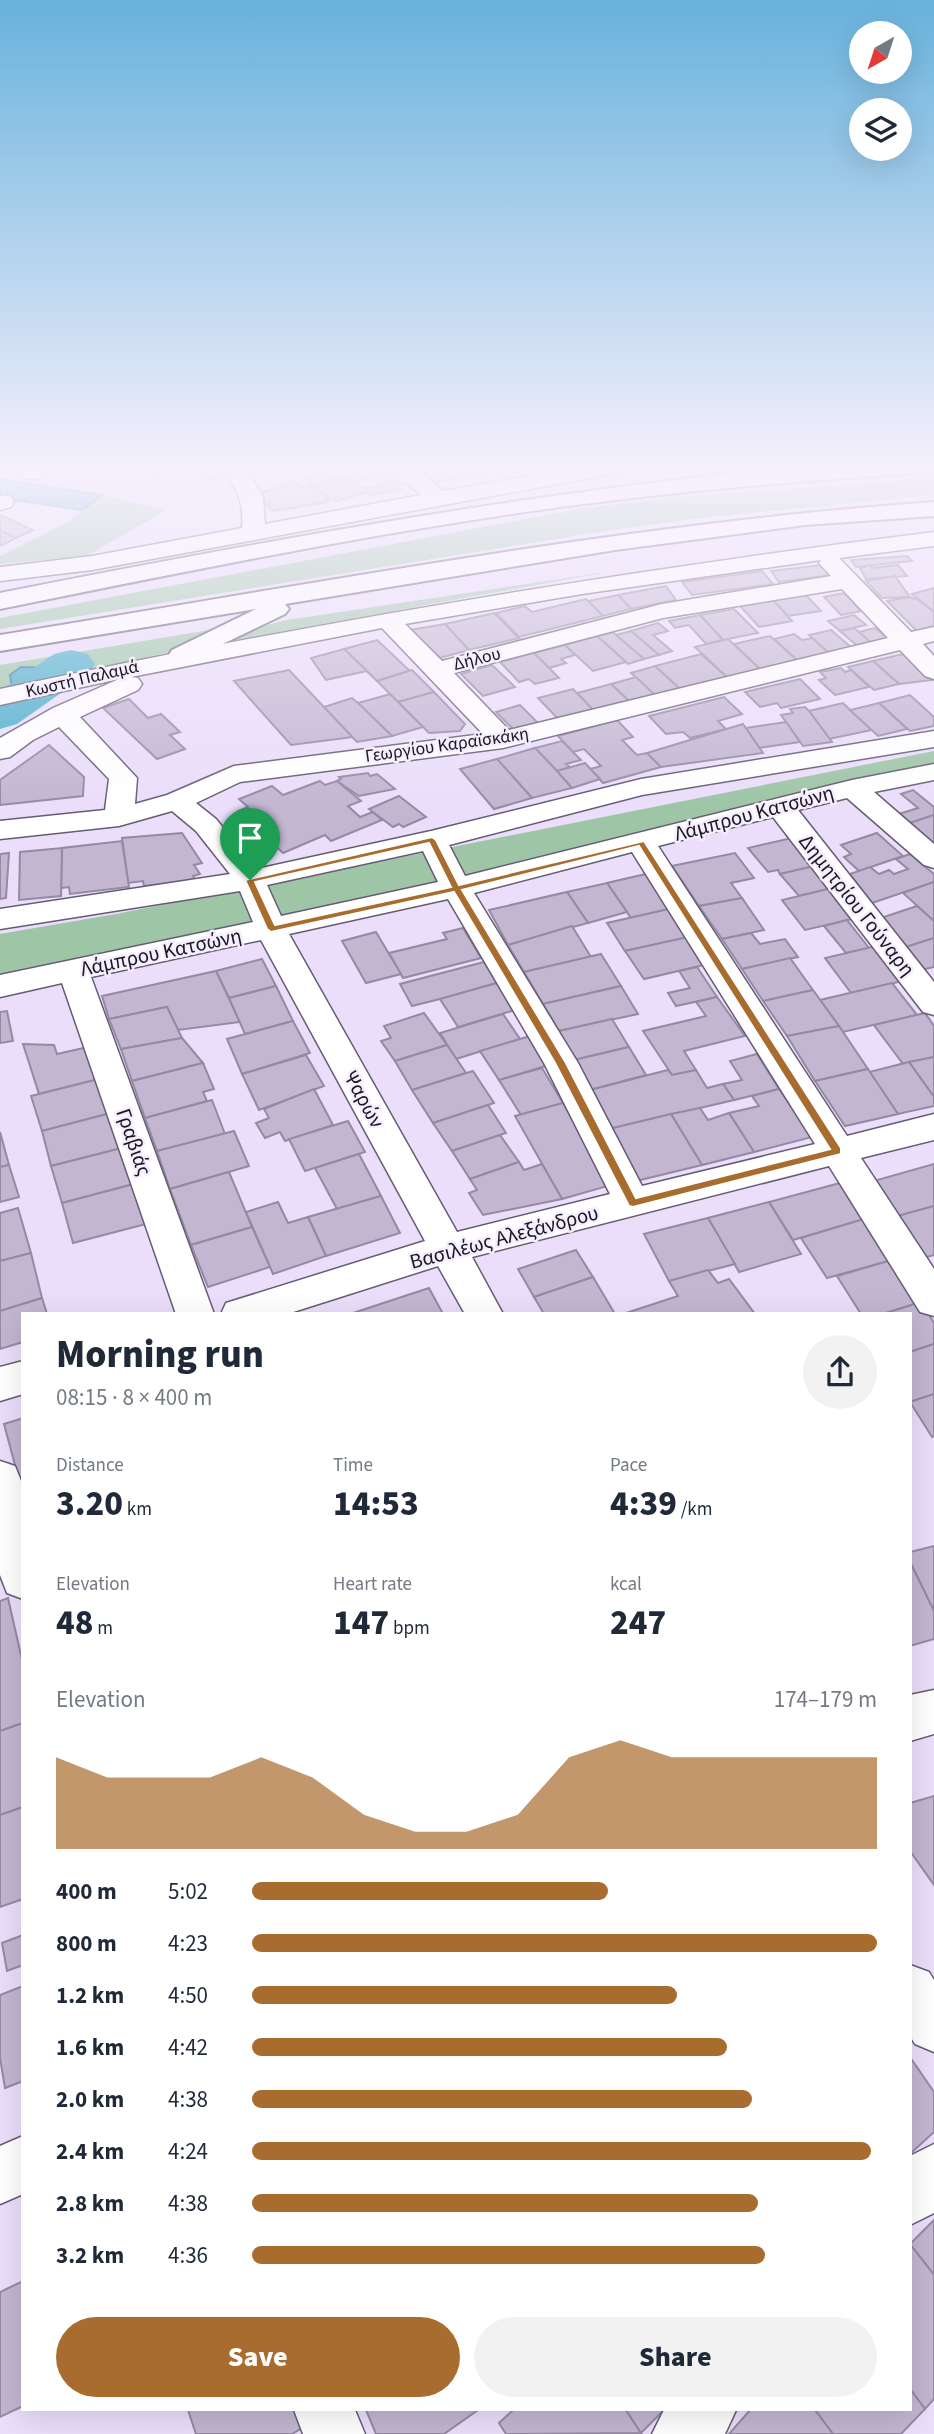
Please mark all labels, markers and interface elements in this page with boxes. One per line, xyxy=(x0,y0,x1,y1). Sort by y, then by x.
north arrow xyxy=(849,21,912,84)
map controls xyxy=(849,21,912,161)
button: layers xyxy=(849,98,912,161)
street label: Δήλου xyxy=(451,641,503,677)
street label: Κωστή Παλαμά xyxy=(23,654,141,704)
street label: Γεωργίου Καραϊσκάκη xyxy=(364,721,530,769)
street label: Λάμπρου Κατσώνη xyxy=(671,777,837,849)
pin xyxy=(220,808,280,880)
icon: arrive xyxy=(231,819,269,857)
street label: Δημητρίου Γούναρη xyxy=(792,827,922,983)
street label: Λάμπρου Κατσώνη xyxy=(78,920,244,984)
street label: Ψαρών xyxy=(336,1065,392,1133)
street label: Γραβιάς xyxy=(109,1104,159,1180)
street label: Βασιλέως Αλεξάνδρου xyxy=(406,1197,602,1277)
text: Morning run xyxy=(56,1328,264,1382)
button: share xyxy=(803,1335,877,1409)
text: 08:15 · 8 × 400 m xyxy=(56,1381,212,1414)
text: Distance xyxy=(56,1452,124,1479)
text: Time xyxy=(333,1452,373,1479)
text: Pace xyxy=(610,1452,647,1479)
text: 3.20 xyxy=(56,1479,123,1529)
text: 14:53 xyxy=(333,1479,419,1529)
text: 4:39 xyxy=(610,1479,677,1529)
text: km xyxy=(123,1496,152,1523)
text: /km xyxy=(677,1496,713,1523)
text: Elevation xyxy=(56,1571,130,1598)
text: Heart rate xyxy=(333,1571,412,1598)
text: kcal xyxy=(610,1571,642,1598)
text: 48 xyxy=(56,1598,93,1648)
text: 147 xyxy=(333,1598,389,1648)
text: 247 xyxy=(610,1598,666,1648)
text: m xyxy=(93,1615,113,1642)
text: bpm xyxy=(389,1615,430,1642)
text: Elevation xyxy=(56,1683,146,1716)
text: 174–179 m xyxy=(774,1683,877,1716)
text: 400 m xyxy=(56,1875,117,1908)
text: 5:02 xyxy=(168,1875,208,1908)
text: 800 m xyxy=(56,1927,117,1960)
text: 4:23 xyxy=(168,1927,208,1960)
text: 1.2 km xyxy=(56,1979,124,2012)
text: 4:50 xyxy=(168,1979,208,2012)
text: 1.6 km xyxy=(56,2031,124,2064)
text: 4:42 xyxy=(168,2031,208,2064)
text: 2.0 km xyxy=(56,2083,124,2116)
text: 4:38 xyxy=(168,2083,208,2116)
text: 2.4 km xyxy=(56,2135,124,2168)
text: 4:24 xyxy=(168,2135,208,2168)
text: 2.8 km xyxy=(56,2187,124,2220)
text: 4:38 xyxy=(168,2187,208,2220)
text: 3.2 km xyxy=(56,2239,124,2272)
text: 4:36 xyxy=(168,2239,208,2272)
button: Save xyxy=(56,2317,460,2397)
button: Share xyxy=(474,2317,877,2397)

